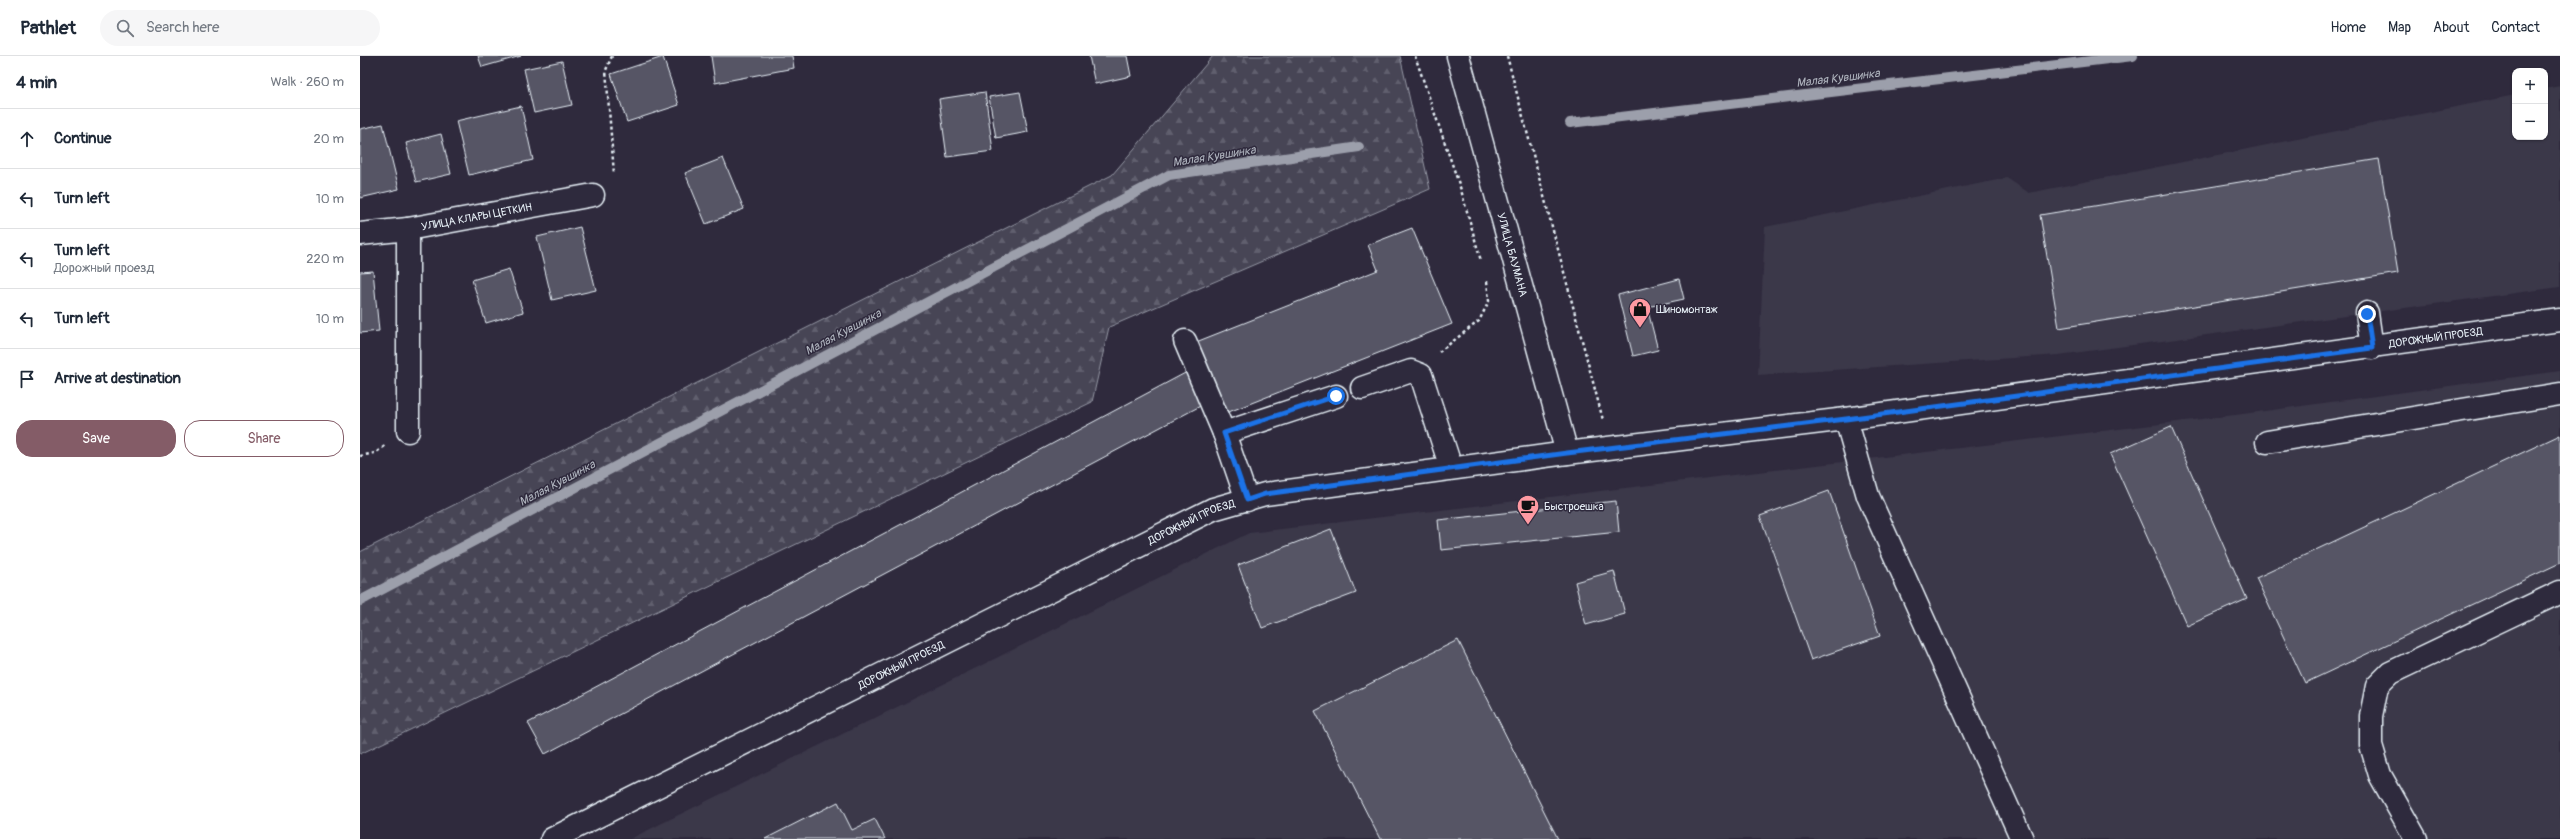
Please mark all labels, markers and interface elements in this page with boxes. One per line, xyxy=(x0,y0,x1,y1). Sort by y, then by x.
search box xyxy=(100,10,380,46)
text: Pathlet xyxy=(20,16,76,40)
icon: search xyxy=(114,17,136,39)
text: Search here xyxy=(146,18,219,37)
text: Home xyxy=(2331,19,2366,36)
text: Map xyxy=(2388,19,2411,36)
text: About xyxy=(2433,19,2469,36)
text: Contact xyxy=(2491,19,2540,36)
water label: Малая Кувшинка xyxy=(1796,66,1882,91)
map controls xyxy=(2512,68,2548,140)
button: + xyxy=(2512,68,2548,104)
text: 4 min xyxy=(16,72,57,93)
text: Walk · 260 m xyxy=(270,74,344,90)
button: − xyxy=(2512,104,2548,140)
icon: ahead xyxy=(16,128,38,150)
text: Continue xyxy=(54,129,112,148)
text: 20 m xyxy=(313,131,344,147)
water label: Малая Кувшинка xyxy=(1171,142,1258,170)
icon: left xyxy=(16,188,38,210)
text: Turn left xyxy=(54,189,110,208)
text: 10 m xyxy=(316,191,344,207)
street label: УЛИЦА КЛАРЫ ЦЕТКИН xyxy=(420,200,533,233)
street label: УЛИЦА БАУМАНА xyxy=(1494,211,1530,298)
text: Turn left xyxy=(54,241,110,260)
icon: left xyxy=(16,248,38,270)
text: 220 m xyxy=(306,251,344,267)
text: Дорожный проезд xyxy=(54,260,154,276)
shop icon: Шиномонтаж xyxy=(1627,296,1653,329)
place label: Шиномонтаж xyxy=(1656,303,1718,316)
water label: Малая Кувшинка xyxy=(803,305,885,359)
route end xyxy=(2358,305,2376,323)
icon: left xyxy=(16,308,38,330)
text: Turn left xyxy=(54,309,110,328)
text: 10 m xyxy=(316,311,344,327)
street label: ДОРОЖНЫЙ ПРОЕЗД xyxy=(2387,325,2484,351)
icon: arrive xyxy=(16,368,38,390)
text: Arrive at destination xyxy=(54,369,181,388)
route start xyxy=(1327,387,1345,405)
button: Save xyxy=(16,420,176,457)
button: Share xyxy=(184,420,344,457)
water label: Малая Кувшинка xyxy=(517,456,599,510)
cafe icon: Быстроешка xyxy=(1515,493,1541,526)
street label: ДОРОЖНЫЙ ПРОЕЗД xyxy=(1145,497,1237,548)
place label: Быстроешка xyxy=(1544,500,1604,513)
street label: ДОРОЖНЫЙ ПРОЕЗД xyxy=(855,638,947,693)

